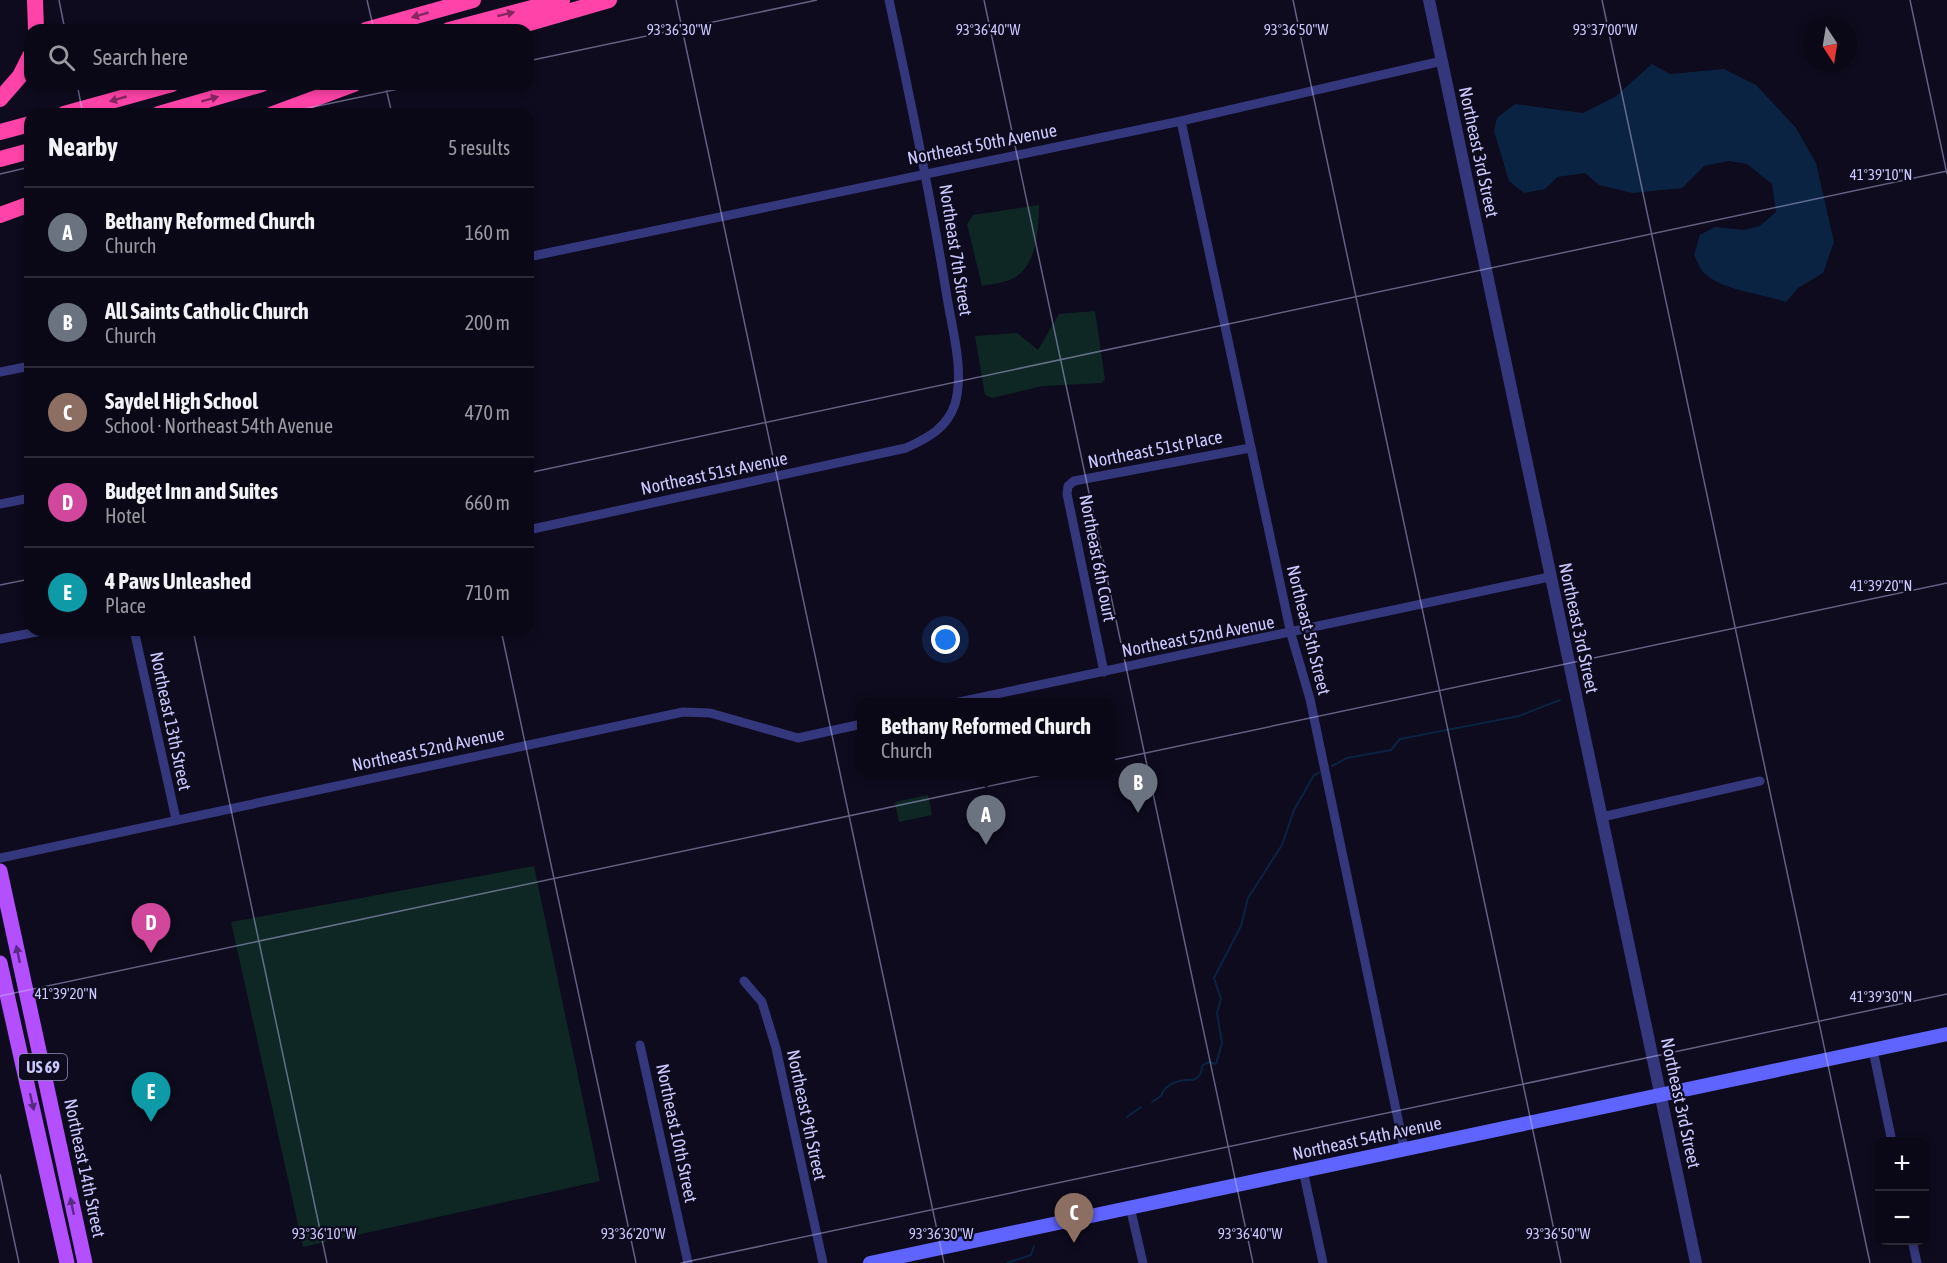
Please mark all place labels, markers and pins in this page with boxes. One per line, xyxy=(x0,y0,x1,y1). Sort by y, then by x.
pin: B xyxy=(1118,764,1158,813)
pin: A xyxy=(966,796,1006,845)
pin: D xyxy=(132,904,170,953)
pin: E xyxy=(132,1072,170,1122)
pin: C xyxy=(1054,1194,1094,1243)

